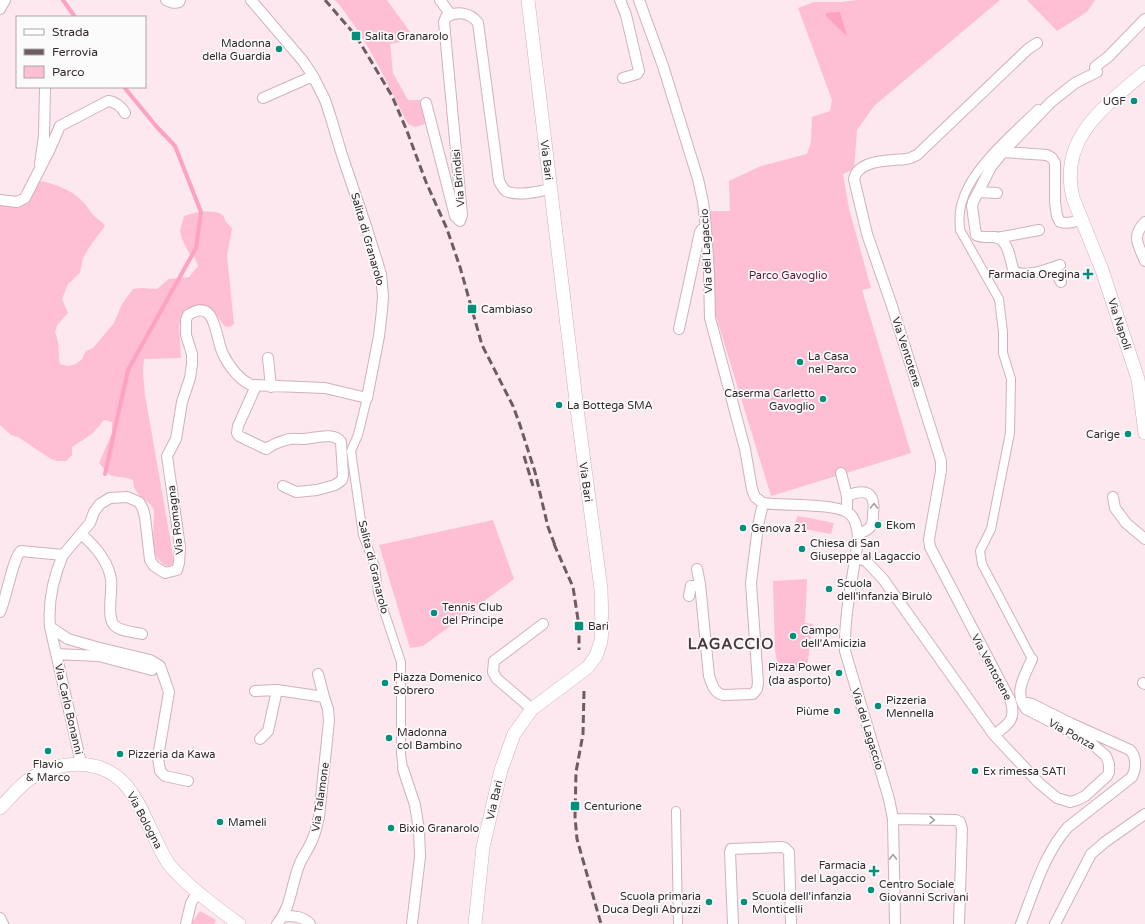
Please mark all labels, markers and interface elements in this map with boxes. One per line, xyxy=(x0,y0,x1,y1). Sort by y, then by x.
legend xyxy=(16,16,146,88)
text: Strada xyxy=(52,25,89,39)
marker: Salita Granarolo xyxy=(350,30,362,42)
place label: Salita Granarolo xyxy=(365,30,449,43)
place label: Madonna della Guardia xyxy=(202,37,271,63)
marker: Madonna della Guardia xyxy=(274,44,284,54)
text: Ferrovia xyxy=(52,45,98,59)
text: Parco xyxy=(52,65,85,79)
place label: UGF xyxy=(1103,95,1126,108)
marker: UGF xyxy=(1129,96,1139,106)
street label: Via Bari xyxy=(538,139,555,181)
street label: Via Brindisi xyxy=(449,148,468,208)
street label: Salita di Granarolo xyxy=(348,191,387,287)
street label: Via del Lagaccio xyxy=(698,208,715,294)
place label: Farmacia Oregina xyxy=(988,268,1080,281)
park label: Parco Gavoglio xyxy=(749,269,828,282)
marker: Farmacia Oregina xyxy=(1083,269,1093,279)
street label: Via Napoli xyxy=(1105,297,1134,352)
marker: Cambiaso xyxy=(466,303,478,315)
place label: Cambiaso xyxy=(481,303,533,316)
street label: Via Ventotene xyxy=(889,315,924,389)
place label: La Casa nel Parco xyxy=(808,350,857,376)
marker: La Casa nel Parco xyxy=(795,357,805,367)
place label: Caserma Carletto Gavoglio xyxy=(724,387,815,413)
marker: Caserma Carletto Gavoglio xyxy=(818,394,828,404)
place label: La Bottega SMA xyxy=(567,399,653,412)
marker: La Bottega SMA xyxy=(554,400,564,410)
place label: Carige xyxy=(1086,428,1120,441)
marker: Carige xyxy=(1123,429,1133,439)
street label: Via Bari xyxy=(576,461,595,503)
street label: Via Romagna xyxy=(165,484,186,555)
one-way arrow xyxy=(869,503,878,509)
street label: Salita di Granarolo xyxy=(356,519,392,616)
place label: Ekom xyxy=(886,519,916,532)
marker: Ekom xyxy=(873,520,883,530)
place label: Genova 21 xyxy=(751,522,808,535)
marker: Genova 21 xyxy=(738,523,748,533)
place label: Chiesa di San Giuseppe al Lagaccio xyxy=(810,537,921,563)
marker: Chiesa di San Giuseppe al Lagaccio xyxy=(797,544,807,554)
place label: Scuola dell'infanzia Birulò xyxy=(837,577,932,603)
marker: Scuola dell'infanzia Birulò xyxy=(824,584,834,594)
place label: Tennis Club del Principe xyxy=(442,601,504,627)
marker: Tennis Club del Principe xyxy=(429,608,439,618)
marker: Bari xyxy=(573,620,585,632)
place label: Bari xyxy=(588,620,609,633)
place label: Campo dell'Amicizia xyxy=(801,624,866,650)
marker: Campo dell'Amicizia xyxy=(788,631,798,641)
street label: Via Ventotene xyxy=(969,632,1014,703)
district label: LAGACCIO xyxy=(688,635,774,653)
place label: Pizza Power (da asporto) xyxy=(768,661,832,687)
street label: Via Carlo Bonanni xyxy=(52,662,85,756)
marker: Pizza Power (da asporto) xyxy=(834,668,844,678)
place label: Piazza Domenico Sobrero xyxy=(393,671,483,697)
marker: Piazza Domenico Sobrero xyxy=(380,678,390,688)
street label: Via del Lagaccio xyxy=(849,687,886,772)
place label: Pizzeria Mennella xyxy=(886,694,934,720)
marker: Pizzeria Mennella xyxy=(873,701,883,711)
place label: Piùme xyxy=(796,705,829,718)
marker: Piùme xyxy=(832,706,842,716)
street label: Via Ponza xyxy=(1046,716,1097,753)
place label: Madonna col Bambino xyxy=(397,726,462,752)
marker: Madonna col Bambino xyxy=(384,733,394,743)
marker: Flavio & Marco xyxy=(43,746,53,756)
place label: Pizzeria da Kawa xyxy=(128,748,215,761)
marker: Pizzeria da Kawa xyxy=(115,749,125,759)
place label: Flavio & Marco xyxy=(26,758,70,784)
street label: Via Talamone xyxy=(309,762,332,833)
place label: Ex rimessa SATI xyxy=(983,765,1066,778)
marker: Ex rimessa SATI xyxy=(970,766,980,776)
street label: Via Bari xyxy=(484,779,505,821)
street label: Via Bologna xyxy=(124,789,165,851)
marker: Centurione xyxy=(569,800,581,812)
place label: Centurione xyxy=(584,800,642,813)
place label: Mameli xyxy=(228,816,267,829)
one-way arrow xyxy=(929,816,935,824)
marker: Mameli xyxy=(215,817,225,827)
place label: Bixio Granarolo xyxy=(399,822,480,835)
marker: Bixio Granarolo xyxy=(386,823,396,833)
one-way arrow xyxy=(889,854,898,860)
place label: Farmacia del Lagaccio xyxy=(800,859,866,885)
marker: Farmacia del Lagaccio xyxy=(869,866,879,876)
place label: Centro Sociale Giovanni Scrivani xyxy=(879,878,969,904)
marker: Centro Sociale Giovanni Scrivani xyxy=(866,885,876,895)
place label: Scuola primaria Duca Degli Abruzzi xyxy=(602,890,701,916)
place label: Scuola dell'infanzia Monticelli xyxy=(752,890,852,916)
marker: Scuola primaria Duca Degli Abruzzi xyxy=(704,897,714,907)
marker: Scuola dell'infanzia Monticelli xyxy=(739,897,749,907)

